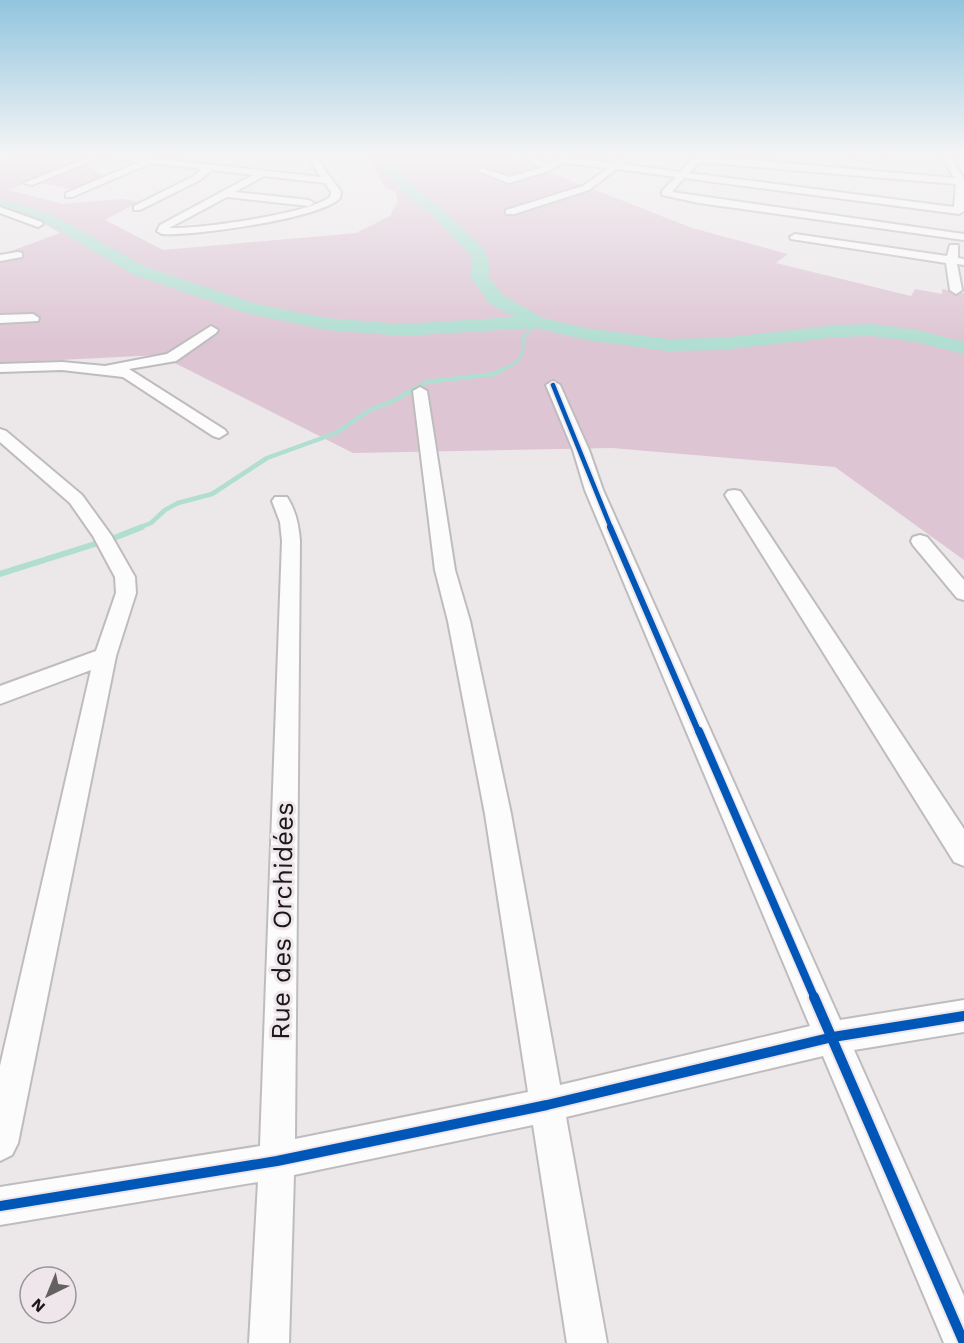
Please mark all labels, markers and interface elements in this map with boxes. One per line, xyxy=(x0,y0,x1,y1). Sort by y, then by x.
street label: Rue des Orchidées xyxy=(265,802,299,1040)
north arrow xyxy=(18,1265,78,1325)
text: N xyxy=(27,1295,49,1317)

